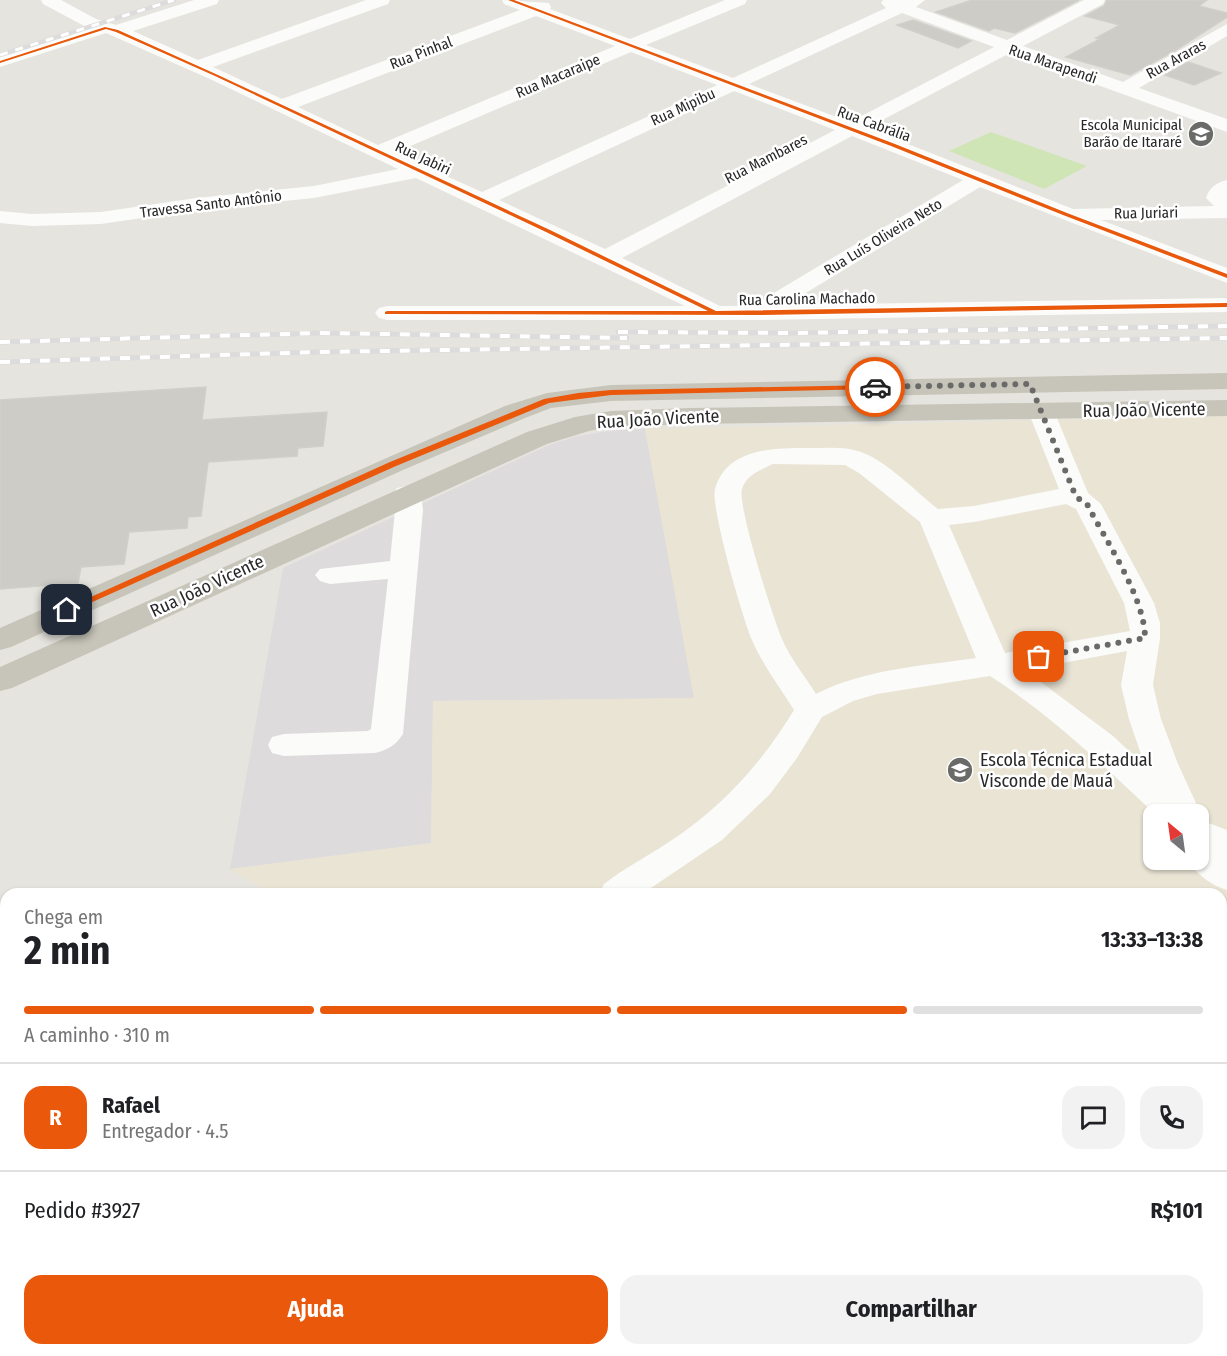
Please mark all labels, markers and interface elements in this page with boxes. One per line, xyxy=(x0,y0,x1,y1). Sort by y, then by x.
street label: Rua Pinhal xyxy=(387,33,455,73)
street label: Rua Araras xyxy=(1143,35,1209,83)
street label: Rua Marapendi xyxy=(1007,40,1099,88)
street label: Rua Macaraipe xyxy=(513,50,603,102)
street label: Rua Mipibu xyxy=(648,84,718,130)
street label: Rua Cabrália xyxy=(835,102,913,146)
place label: Escola Municipal Barão de Itararé xyxy=(1080,116,1182,151)
school or university icon: Escola Municipal Barão de Itararé xyxy=(1186,119,1216,149)
street label: Rua Mambares xyxy=(722,130,810,188)
street label: Rua Jabiri xyxy=(392,137,454,179)
street label: Travessa Santo Antônio xyxy=(139,186,283,222)
street label: Rua Luís Oliveira Neto xyxy=(821,195,945,279)
street label: Rua Juriari xyxy=(1114,203,1178,223)
street label: Rua Carolina Machado xyxy=(739,289,876,309)
courier xyxy=(845,357,905,417)
icon: car xyxy=(859,371,892,404)
street label: Rua João Vicente xyxy=(1082,398,1206,422)
street label: Rua João Vicente xyxy=(596,405,720,433)
street label: Rua João Vicente xyxy=(147,550,267,622)
pin xyxy=(41,584,92,635)
icon: home xyxy=(50,593,83,626)
pin xyxy=(1013,631,1064,682)
icon: bag xyxy=(1022,640,1055,673)
place label: Escola Técnica Estadual Visconde de Mauá xyxy=(980,749,1152,792)
school or university icon: Escola Técnica Estadual Visconde de Mauá xyxy=(945,755,975,785)
north arrow xyxy=(1143,804,1209,870)
map controls xyxy=(1143,804,1209,870)
text: Chega em xyxy=(24,905,103,929)
text: 13:33–13:38 xyxy=(1101,926,1203,953)
text: 2 min xyxy=(24,928,110,974)
text: A caminho · 310 m xyxy=(24,1023,170,1047)
button: chat xyxy=(1062,1086,1125,1149)
button: phone xyxy=(1140,1086,1203,1149)
text: Rafael xyxy=(102,1092,160,1119)
text: R xyxy=(49,1104,62,1131)
text: Entregador · 4.5 xyxy=(102,1119,229,1143)
text: Pedido #3927 xyxy=(24,1197,140,1224)
text: R$101 xyxy=(1151,1197,1203,1224)
button: Ajuda xyxy=(24,1275,608,1344)
button: Compartilhar xyxy=(620,1275,1203,1344)

